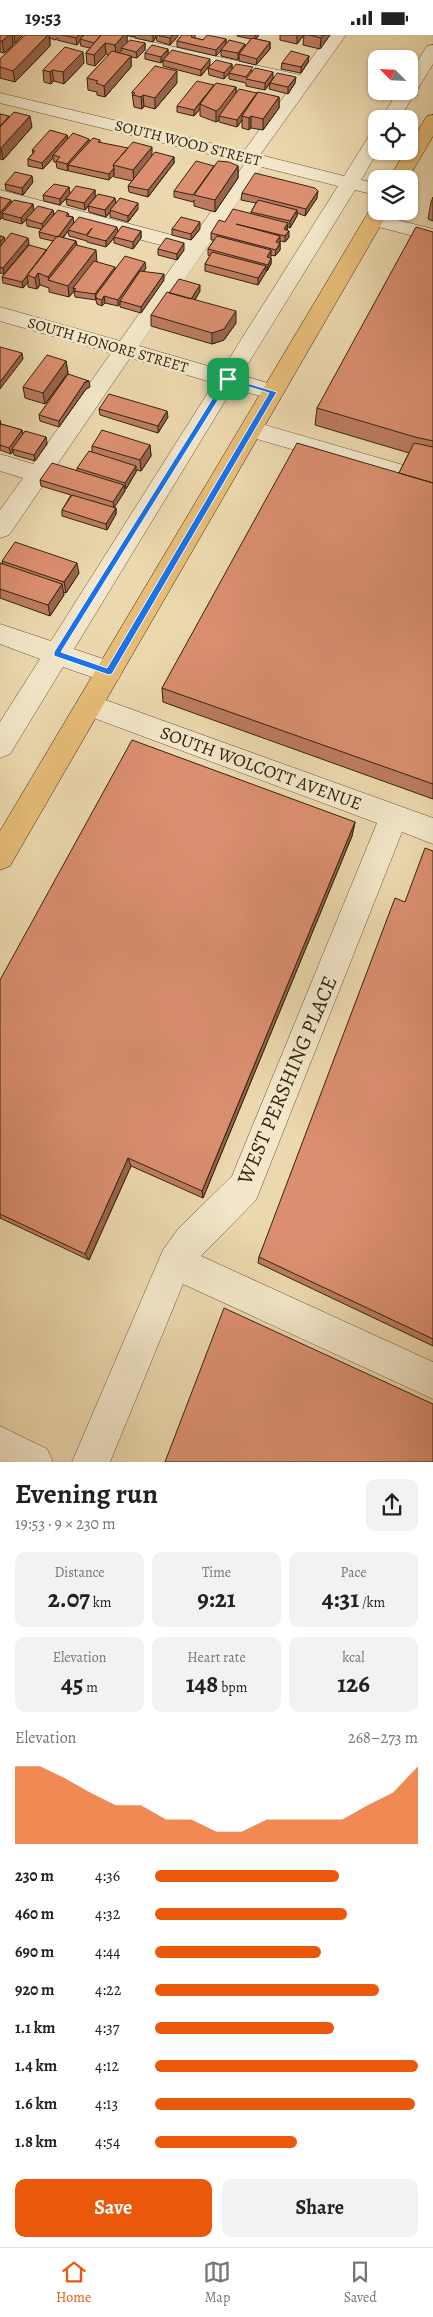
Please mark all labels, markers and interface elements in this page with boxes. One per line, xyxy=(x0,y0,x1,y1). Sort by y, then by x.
text: 19:53 xyxy=(25,5,61,31)
north arrow xyxy=(368,50,418,100)
map controls xyxy=(368,50,418,220)
button: locate xyxy=(368,110,418,160)
street label: SOUTH WOOD STREET xyxy=(113,115,264,171)
button: layers xyxy=(368,170,418,220)
street label: SOUTH HONORE STREET xyxy=(25,312,191,378)
pin xyxy=(207,358,249,400)
icon: arrive xyxy=(214,365,242,393)
street label: SOUTH WOLCOTT AVENUE xyxy=(157,720,365,816)
street label: WEST PERSHING PLACE xyxy=(230,972,344,1189)
text: Evening run xyxy=(15,1475,158,1513)
button: share xyxy=(366,1479,418,1531)
text: 19:53 · 9 × 230 m xyxy=(15,1513,116,1535)
text: Distance xyxy=(54,1563,105,1582)
text: Time xyxy=(202,1563,231,1582)
text: Pace xyxy=(341,1563,366,1582)
text: 2.07 xyxy=(48,1582,90,1616)
text: 9:21 xyxy=(197,1582,236,1616)
text: 4:31 xyxy=(322,1582,359,1616)
text: km xyxy=(90,1593,111,1612)
text: /km xyxy=(359,1593,385,1612)
text: Elevation xyxy=(53,1648,106,1667)
text: Heart rate xyxy=(187,1648,246,1667)
text: kcal xyxy=(342,1648,365,1667)
text: 45 xyxy=(61,1667,84,1701)
text: 148 xyxy=(186,1667,218,1701)
text: 126 xyxy=(337,1667,370,1701)
text: m xyxy=(84,1678,98,1697)
text: bpm xyxy=(218,1678,247,1697)
text: Elevation xyxy=(15,1727,76,1749)
text: 268–273 m xyxy=(348,1727,418,1749)
text: 230 m xyxy=(15,1865,54,1887)
text: 4:36 xyxy=(95,1865,120,1887)
text: 460 m xyxy=(15,1903,54,1925)
text: 4:32 xyxy=(95,1903,120,1925)
text: 690 m xyxy=(15,1941,54,1963)
text: 4:44 xyxy=(95,1941,121,1963)
text: 920 m xyxy=(15,1979,54,2001)
text: 4:22 xyxy=(95,1979,121,2001)
text: 1.1 km xyxy=(15,2017,55,2039)
text: 4:37 xyxy=(95,2017,119,2039)
text: 1.4 km xyxy=(15,2055,57,2077)
text: 4:12 xyxy=(95,2055,119,2077)
text: 1.6 km xyxy=(15,2093,57,2115)
text: 4:13 xyxy=(95,2093,118,2115)
text: 1.8 km xyxy=(15,2131,57,2153)
text: 4:54 xyxy=(95,2131,120,2153)
button: Save xyxy=(15,2179,212,2237)
button: Share xyxy=(222,2179,418,2237)
tab: Home xyxy=(56,2258,91,2307)
tab: Map xyxy=(203,2258,231,2307)
tab: Saved xyxy=(344,2258,377,2307)

